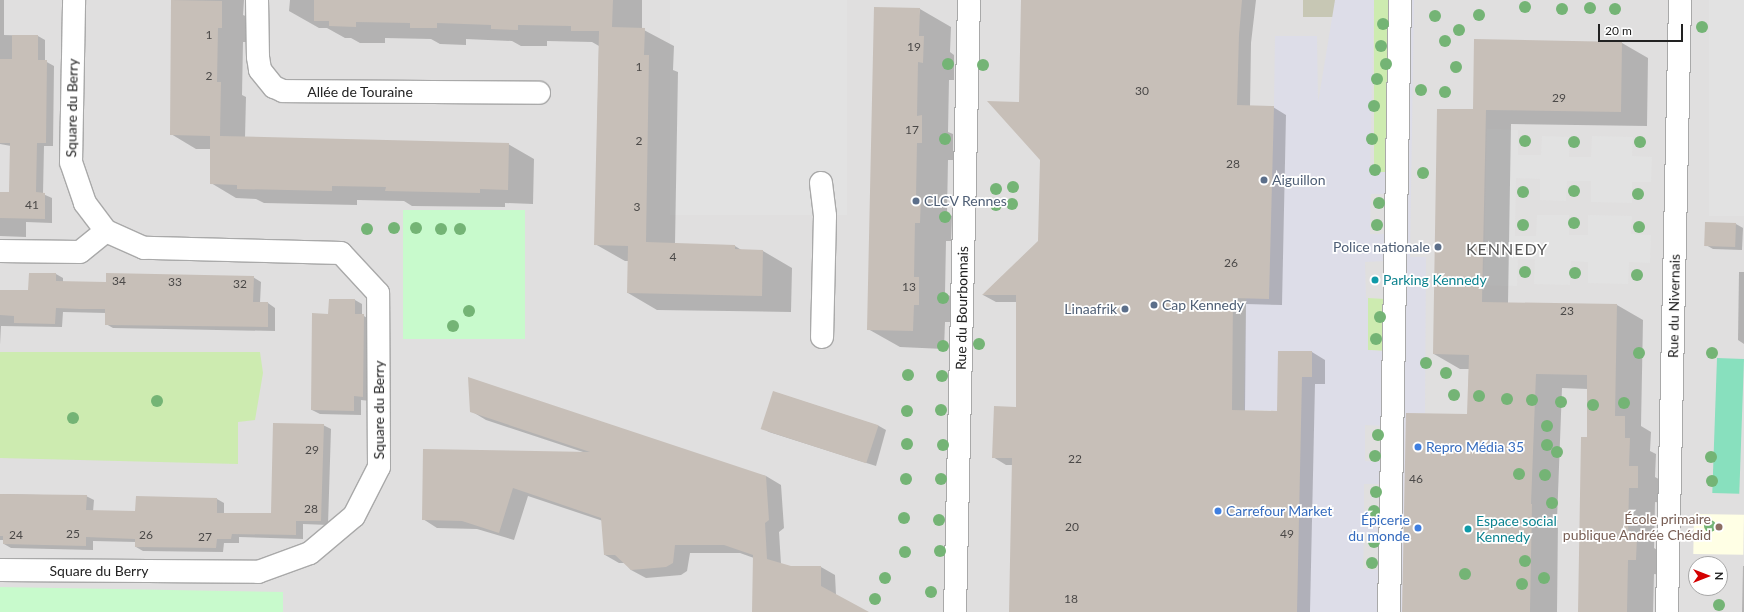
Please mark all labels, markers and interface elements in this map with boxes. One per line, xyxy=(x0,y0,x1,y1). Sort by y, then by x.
scale bar xyxy=(1600,16,1685,42)
text: 20 m xyxy=(1605,23,1632,38)
house number: 1 xyxy=(206,28,212,42)
house number: 19 xyxy=(907,40,921,54)
street label: Square du Berry xyxy=(63,58,81,158)
house number: 1 xyxy=(636,60,642,74)
house number: 2 xyxy=(206,69,212,83)
street label: Allée de Touraine xyxy=(307,84,413,100)
house number: 30 xyxy=(1135,84,1149,98)
house number: 29 xyxy=(1552,91,1566,105)
house number: 17 xyxy=(905,123,919,137)
house number: 2 xyxy=(636,134,642,148)
house number: 28 xyxy=(1226,157,1240,171)
place label: Aiguillon xyxy=(1272,172,1326,188)
marker: Aiguillon xyxy=(1259,175,1269,185)
place label: CLCV Rennes xyxy=(924,193,1007,209)
marker: CLCV Rennes xyxy=(911,196,921,206)
house number: 41 xyxy=(25,198,39,212)
house number: 3 xyxy=(634,200,640,214)
place label: Police nationale xyxy=(1333,239,1430,255)
district label: KENNEDY xyxy=(1466,239,1548,259)
marker: Police nationale xyxy=(1433,242,1443,252)
street label: Rue du Bourbonnais xyxy=(953,246,971,370)
house number: 4 xyxy=(670,250,676,264)
street label: Rue du Nivernais xyxy=(1665,254,1683,358)
house number: 26 xyxy=(1224,256,1238,270)
place label: Parking Kennedy xyxy=(1383,272,1487,288)
house number: 34 xyxy=(112,274,126,288)
house number: 33 xyxy=(168,275,182,289)
marker: Parking Kennedy xyxy=(1370,275,1380,285)
house number: 32 xyxy=(233,277,247,291)
house number: 13 xyxy=(902,280,916,294)
place label: Cap Kennedy xyxy=(1162,297,1244,313)
marker: Cap Kennedy xyxy=(1149,300,1159,310)
place label: Linaafrik xyxy=(1064,301,1117,317)
marker: Linaafrik xyxy=(1120,304,1130,314)
house number: 23 xyxy=(1560,304,1574,318)
street label: Square du Berry xyxy=(371,361,387,459)
place label: Repro Média 35 xyxy=(1426,439,1524,455)
marker: Repro Média 35 xyxy=(1413,442,1423,452)
house number: 29 xyxy=(305,443,319,457)
house number: 22 xyxy=(1068,452,1082,466)
house number: 46 xyxy=(1409,472,1423,486)
house number: 28 xyxy=(304,502,318,516)
place label: Carrefour Market xyxy=(1226,503,1333,519)
marker: Carrefour Market xyxy=(1213,506,1223,516)
place label: École primaire publique Andrée Chédid xyxy=(1562,511,1711,544)
place label: Épicerie du monde xyxy=(1348,512,1410,544)
place label: Espace social Kennedy xyxy=(1476,513,1557,546)
house number: 20 xyxy=(1065,520,1079,534)
marker: École primaire publique Andrée Chédid xyxy=(1714,522,1724,532)
marker: Épicerie du monde xyxy=(1413,523,1423,533)
marker: Espace social Kennedy xyxy=(1463,524,1473,534)
house number: 25 xyxy=(66,527,80,541)
house number: 49 xyxy=(1280,527,1294,541)
house number: 24 xyxy=(9,528,23,542)
house number: 26 xyxy=(139,528,153,542)
house number: 27 xyxy=(198,530,212,544)
north arrow xyxy=(1688,556,1728,596)
street label: Square du Berry xyxy=(50,563,148,579)
text: N xyxy=(1713,572,1726,580)
house number: 18 xyxy=(1064,592,1078,606)

